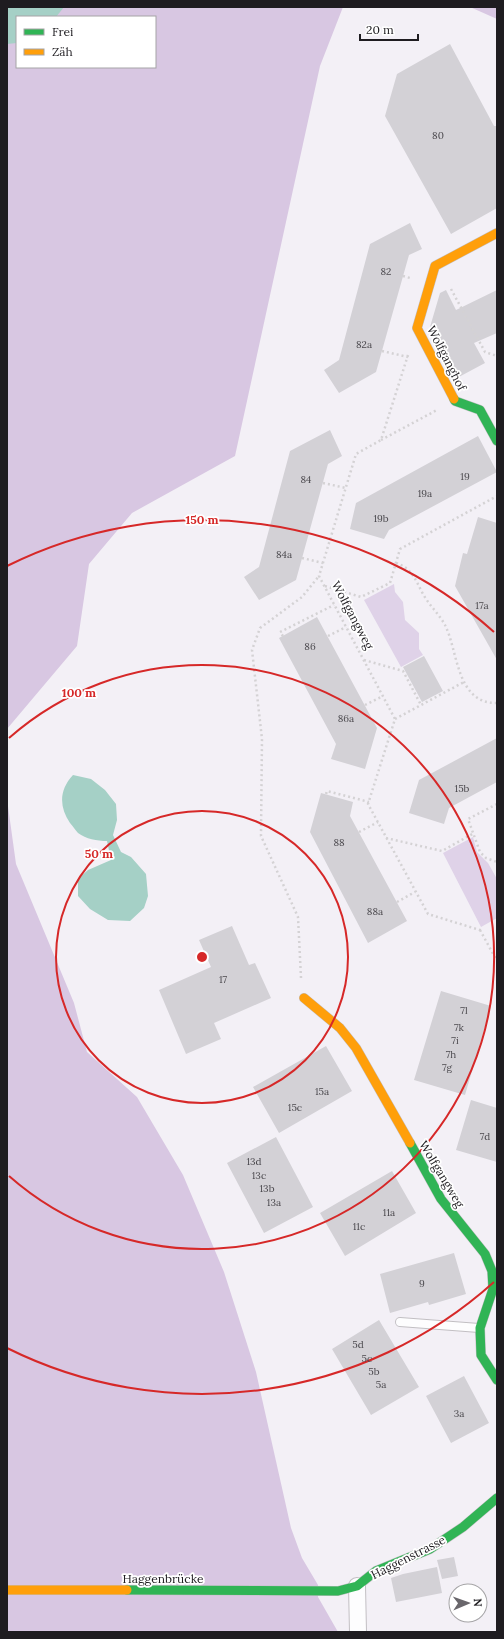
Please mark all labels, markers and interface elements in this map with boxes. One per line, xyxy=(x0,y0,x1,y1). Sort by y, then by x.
legend xyxy=(16,16,156,68)
scale bar xyxy=(360,16,418,42)
text: 20 m xyxy=(366,22,394,37)
text: Frei xyxy=(52,24,73,39)
text: Zäh xyxy=(52,44,73,59)
house number: 80 xyxy=(432,129,444,142)
house number: 82 xyxy=(381,265,392,278)
street label: Wolfganghof xyxy=(424,323,470,394)
house number: 82a xyxy=(356,338,372,351)
house number: 19 xyxy=(460,470,470,483)
house number: 84 xyxy=(300,473,312,486)
house number: 19a xyxy=(418,487,432,500)
text: 150 m xyxy=(185,512,219,527)
house number: 19b xyxy=(373,512,389,525)
house number: 84a xyxy=(276,548,292,561)
street label: Wolfgangweg xyxy=(329,578,377,652)
house number: 17a xyxy=(475,599,489,612)
house number: 86 xyxy=(304,640,316,653)
text: 100 m xyxy=(62,685,96,700)
house number: 86a xyxy=(338,712,354,725)
house number: 15b xyxy=(455,782,470,795)
house number: 88 xyxy=(333,836,345,849)
text: 50 m xyxy=(85,846,113,861)
house number: 88a xyxy=(367,905,383,918)
centre of rings xyxy=(195,950,209,964)
house number: 17 xyxy=(219,973,228,986)
house number: 7l xyxy=(460,1004,468,1017)
house number: 7k xyxy=(454,1021,465,1034)
house number: 7i xyxy=(451,1034,459,1047)
house number: 7h xyxy=(446,1048,456,1061)
house number: 7g xyxy=(442,1061,453,1074)
house number: 15a xyxy=(315,1085,329,1098)
house number: 15c xyxy=(288,1101,302,1114)
house number: 7d xyxy=(480,1130,490,1143)
street label: Wolfgangweg xyxy=(416,1138,468,1210)
house number: 13d xyxy=(246,1155,262,1168)
house number: 13c xyxy=(252,1169,266,1182)
house number: 13b xyxy=(259,1182,275,1195)
house number: 13a xyxy=(267,1196,281,1209)
house number: 11a xyxy=(383,1206,395,1219)
house number: 11c xyxy=(353,1220,365,1233)
house number: 9 xyxy=(419,1277,425,1290)
house number: 5d xyxy=(352,1338,364,1351)
house number: 5c xyxy=(362,1352,372,1365)
house number: 5b xyxy=(368,1365,380,1378)
house number: 5a xyxy=(376,1378,386,1391)
house number: 3a xyxy=(454,1407,464,1420)
street label: Haggenstrasse xyxy=(368,1532,448,1582)
street label: Haggenbrücke xyxy=(122,1571,204,1586)
north arrow xyxy=(448,1583,488,1623)
text: N xyxy=(471,1598,485,1608)

